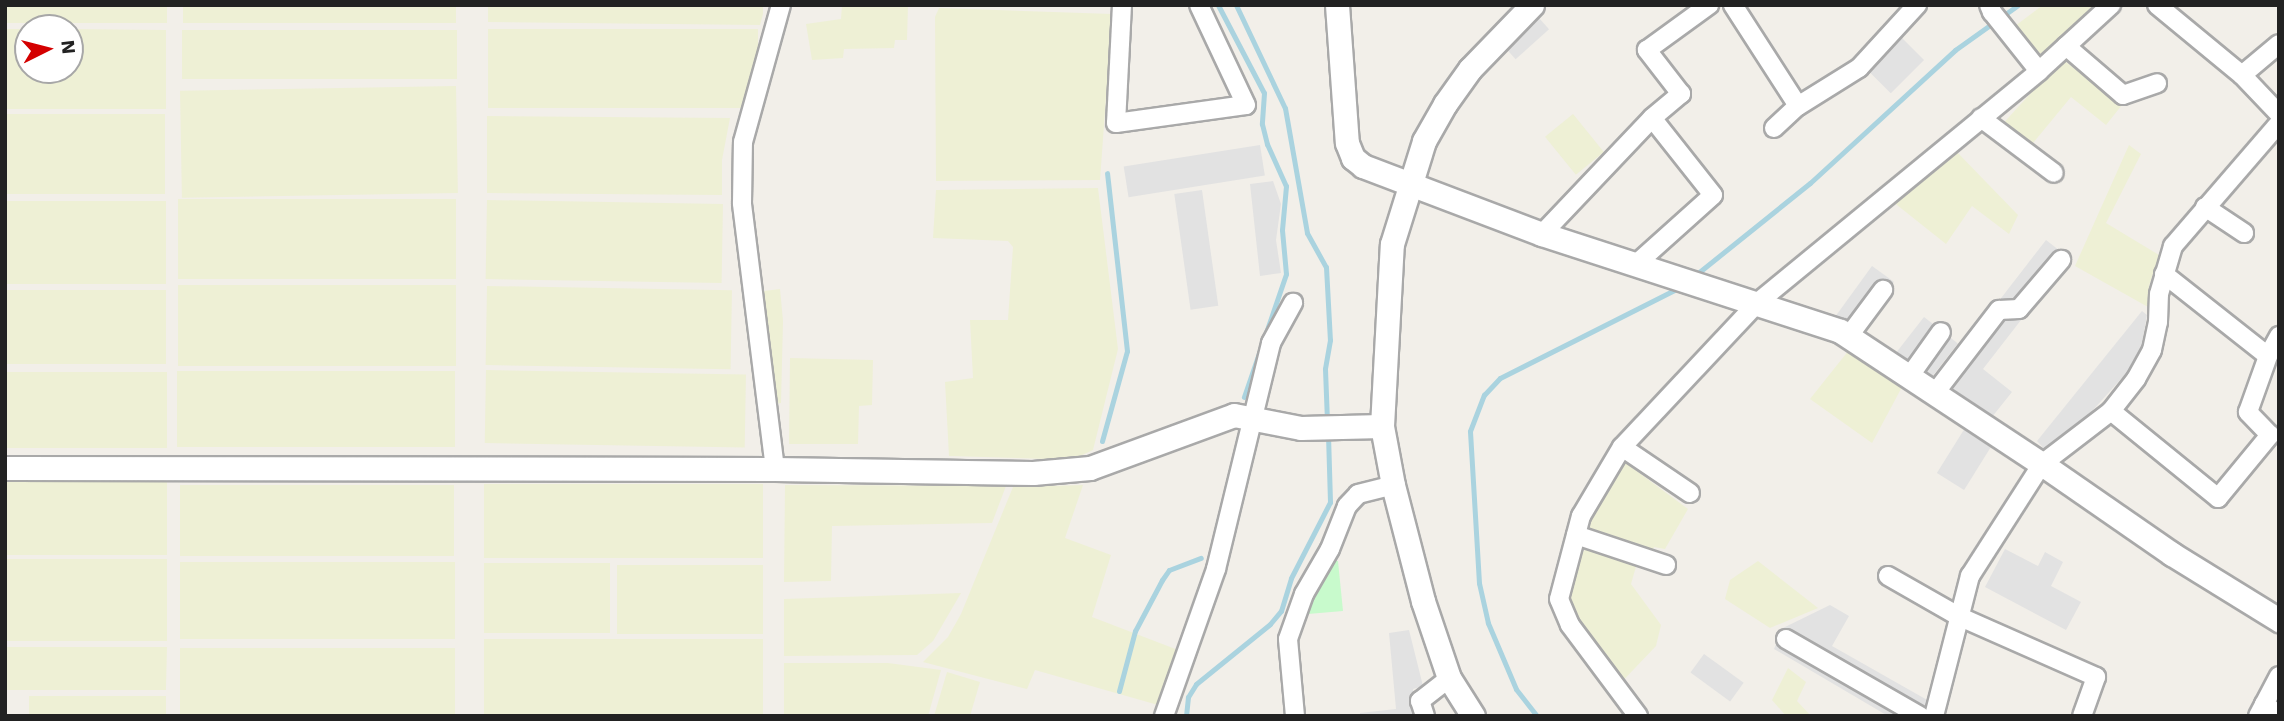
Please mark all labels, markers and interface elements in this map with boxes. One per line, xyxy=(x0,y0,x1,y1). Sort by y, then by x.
north arrow xyxy=(14,14,84,84)
text: N xyxy=(56,39,81,55)

